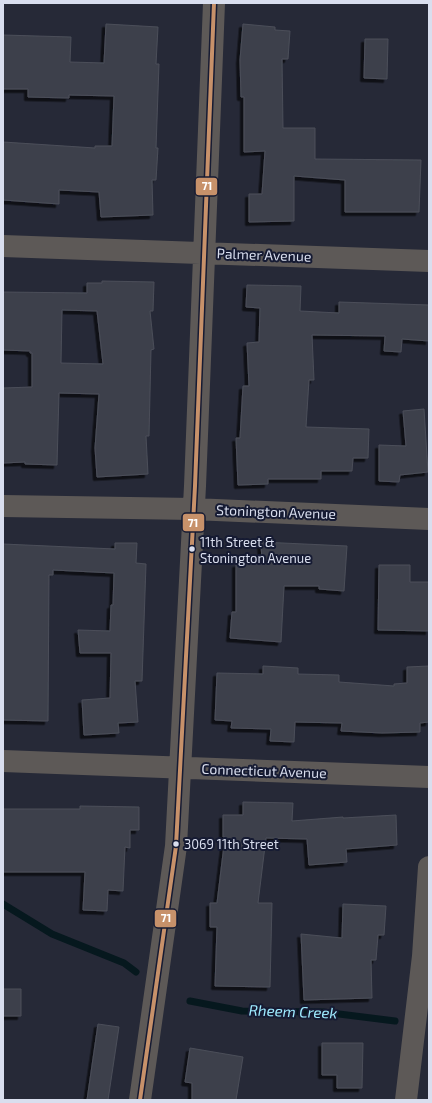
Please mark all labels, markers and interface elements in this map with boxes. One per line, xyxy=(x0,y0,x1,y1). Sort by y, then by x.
line badge: 71 xyxy=(195,177,218,196)
text: 71 xyxy=(202,179,212,192)
street label: Palmer Avenue xyxy=(216,244,312,265)
street label: Stonington Avenue xyxy=(216,501,336,522)
line badge: 71 xyxy=(182,513,205,532)
text: 71 xyxy=(188,516,198,529)
place label: 11th Street & Stonington Avenue xyxy=(200,534,311,566)
marker: 11th Street & Stonington Avenue xyxy=(187,544,197,554)
street label: Connecticut Avenue xyxy=(201,760,327,781)
place label: 3069 11th Street xyxy=(184,836,279,852)
marker: 3069 11th Street xyxy=(171,839,181,849)
line badge: 71 xyxy=(154,909,177,928)
text: 71 xyxy=(161,911,171,924)
water label: Rheem Creek xyxy=(248,1000,338,1022)

